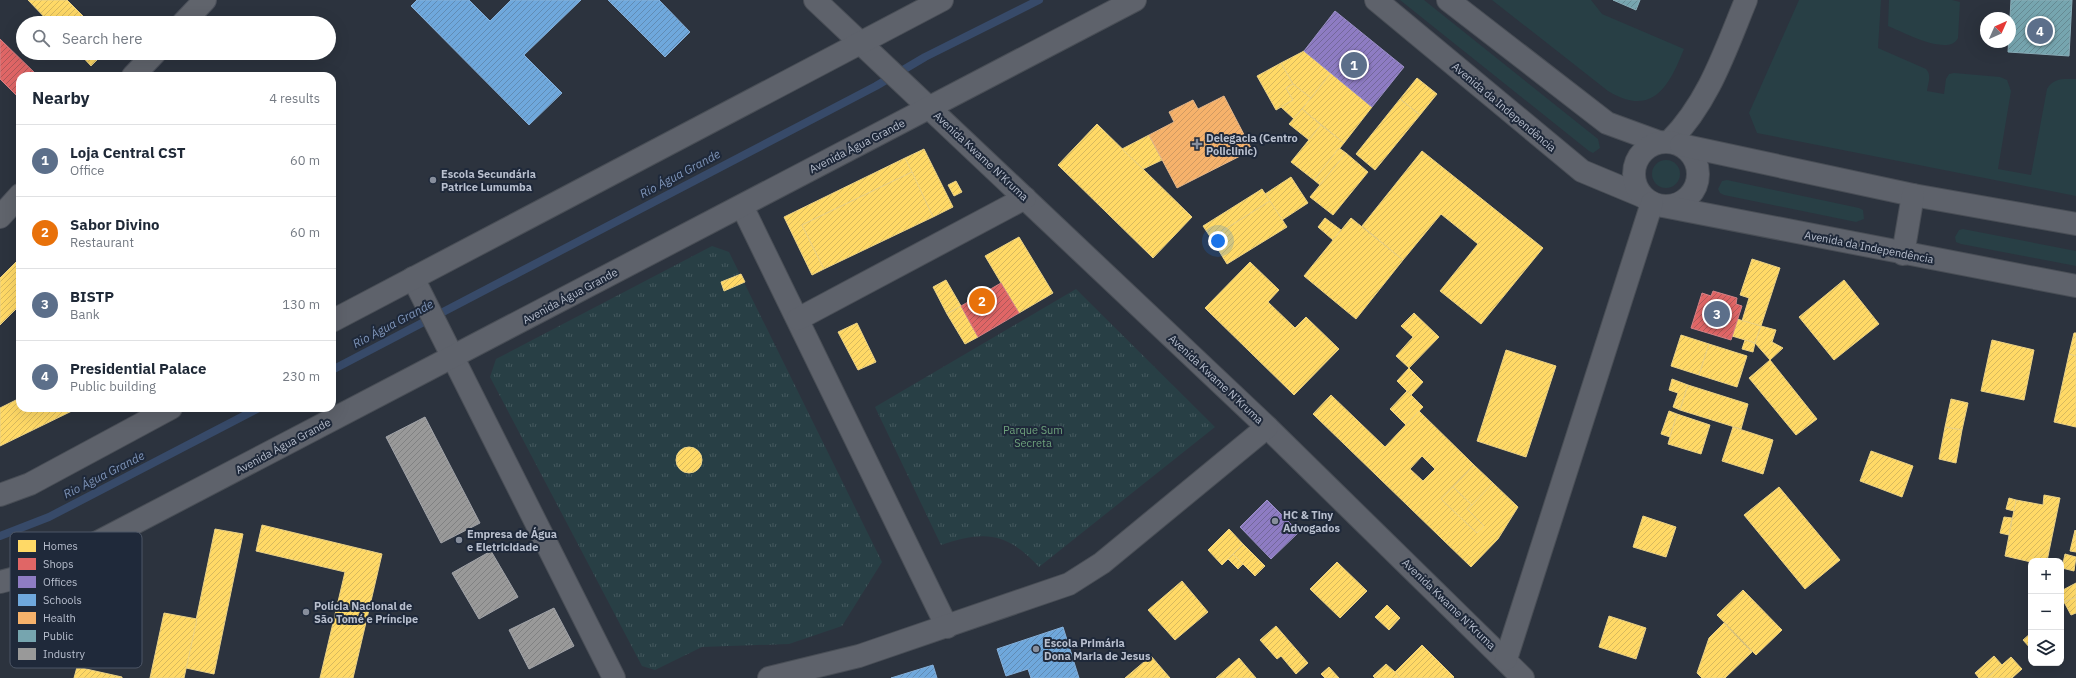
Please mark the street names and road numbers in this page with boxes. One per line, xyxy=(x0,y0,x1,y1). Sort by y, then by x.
street label: Avenida da Independência xyxy=(1449,59,1559,155)
street label: Avenida Kwame N’Kruma xyxy=(931,108,1031,204)
street label: Avenida Água Grande xyxy=(807,116,907,176)
street label: Avenida da Independência xyxy=(1803,228,1935,266)
street label: Avenida Água Grande xyxy=(520,265,620,327)
street label: Avenida Kwame N’Kruma xyxy=(1166,331,1266,427)
street label: Avenida Água Grande xyxy=(233,415,333,477)
street label: Avenida Kwame N’Kruma xyxy=(1399,556,1499,652)

